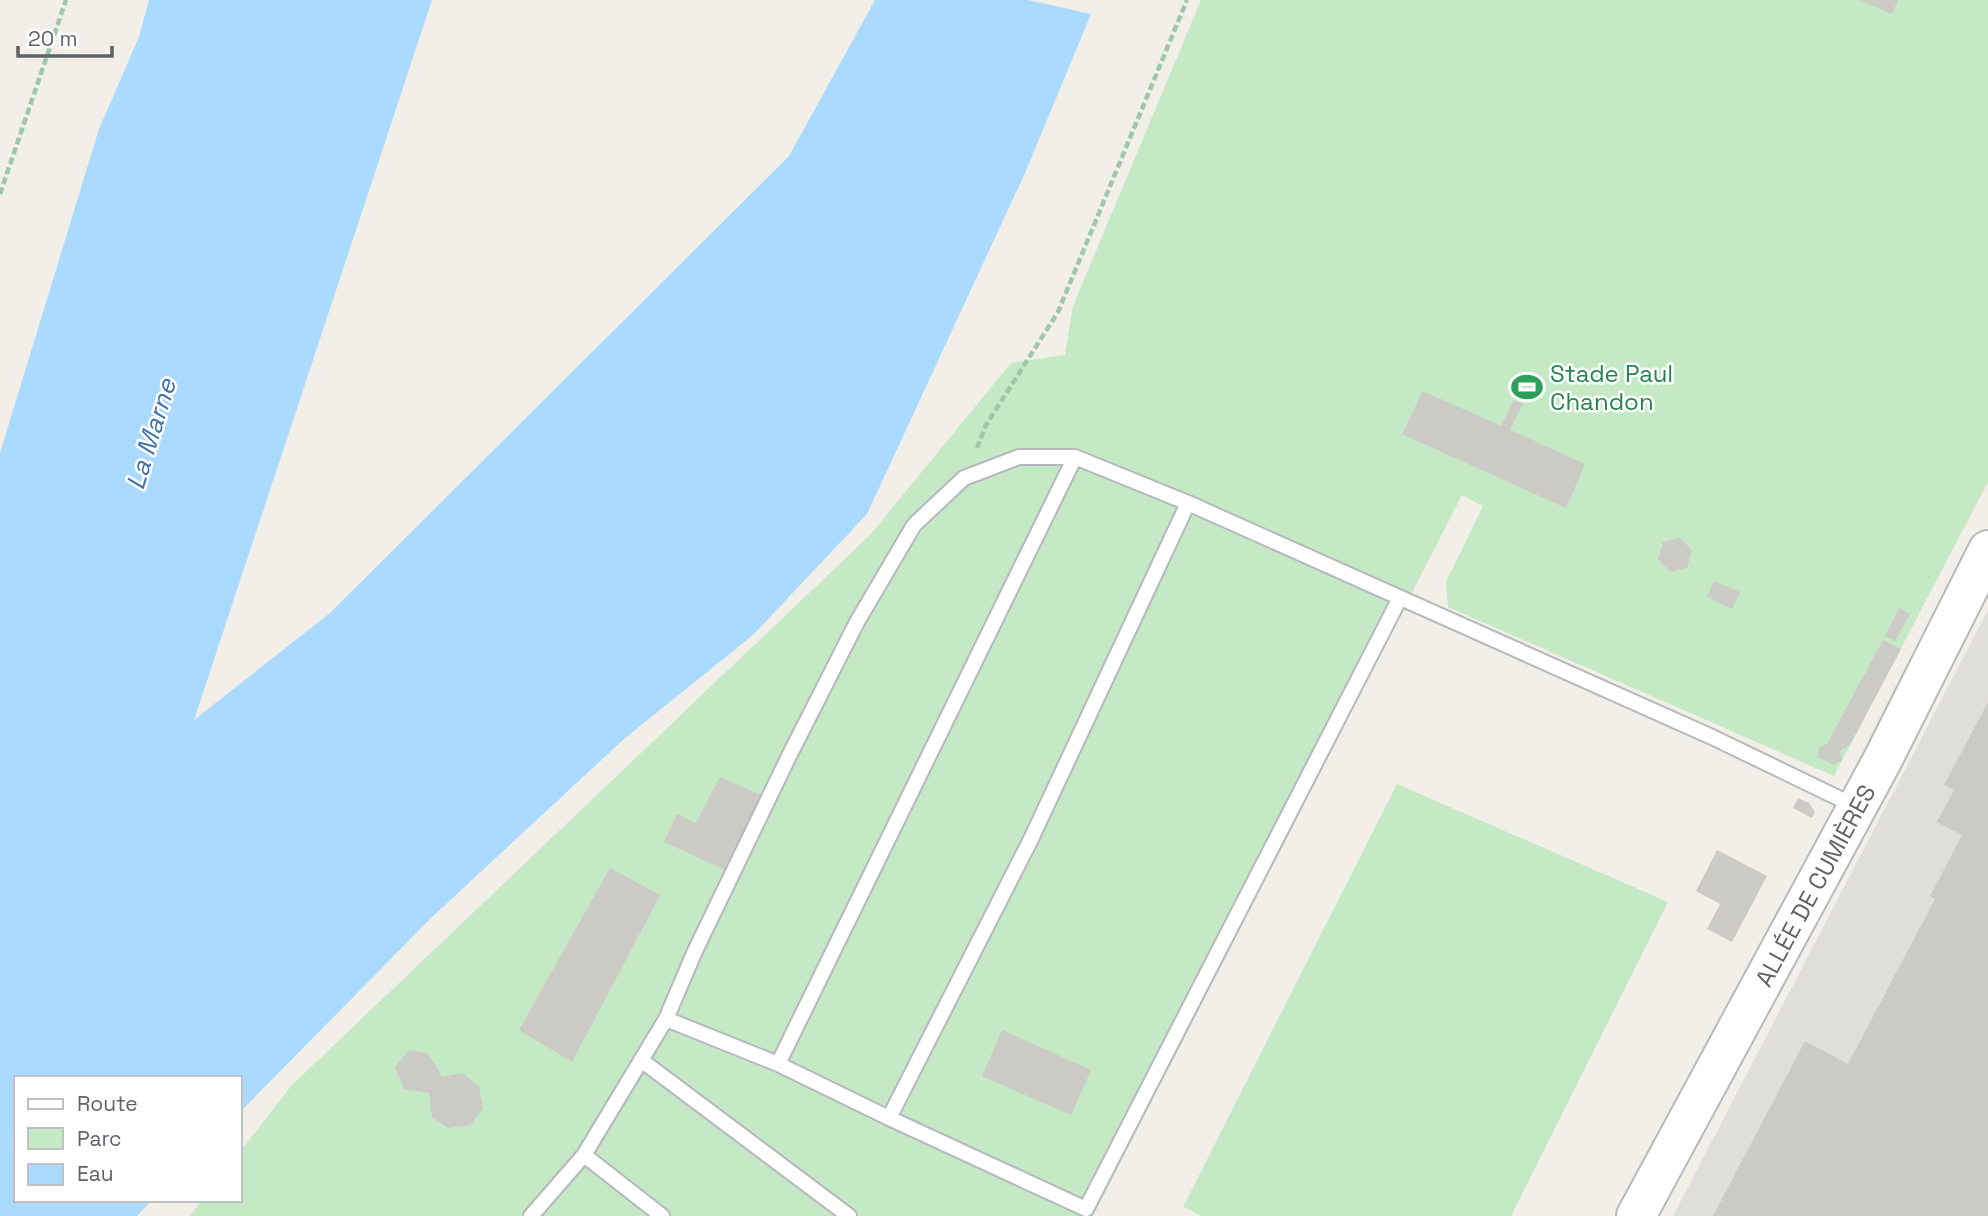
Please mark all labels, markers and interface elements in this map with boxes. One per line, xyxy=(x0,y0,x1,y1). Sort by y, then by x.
scale bar xyxy=(18,14,112,58)
text: 20 m xyxy=(28,25,78,52)
place label: Stade Paul Chandon xyxy=(1550,358,1673,417)
sports icon: Stade Paul Chandon xyxy=(1510,370,1544,404)
water label: La Marne xyxy=(118,373,184,494)
street label: ALLÉE DE CUMIÈRES xyxy=(1748,779,1882,992)
legend xyxy=(14,1076,242,1202)
text: Route xyxy=(77,1090,138,1117)
text: Parc xyxy=(77,1125,122,1152)
text: Eau xyxy=(77,1160,114,1187)

